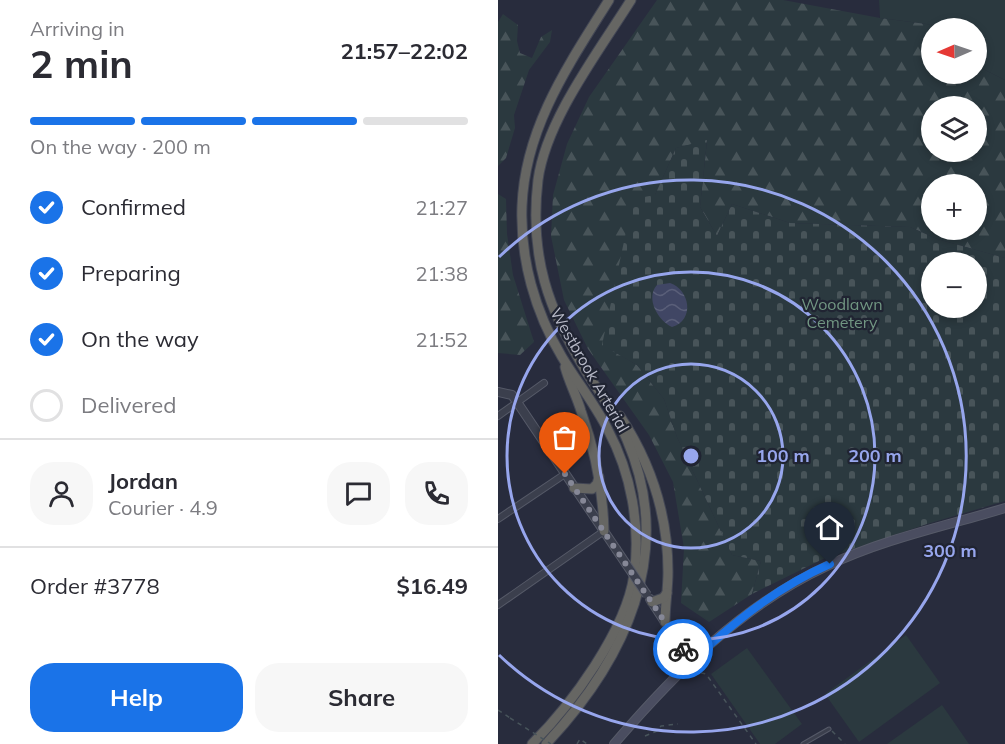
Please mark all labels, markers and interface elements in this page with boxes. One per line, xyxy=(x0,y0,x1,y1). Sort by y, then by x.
text: Arriving in xyxy=(30,16,125,41)
north arrow xyxy=(921,18,987,84)
map controls xyxy=(921,18,987,318)
text: 21:57–22:02 xyxy=(340,37,468,65)
text: 2 min xyxy=(30,39,133,88)
button: layers xyxy=(921,96,987,162)
text: On the way · 200 m xyxy=(30,134,211,159)
button: + xyxy=(921,174,987,240)
icon: check xyxy=(30,191,63,224)
text: Confirmed xyxy=(81,193,186,221)
text: 21:27 xyxy=(415,195,468,220)
button: − xyxy=(921,252,987,318)
icon: check xyxy=(30,257,63,290)
text: Preparing xyxy=(81,259,181,287)
text: 21:38 xyxy=(415,261,468,286)
park label: Woodlawn Cemetery xyxy=(801,294,883,332)
street label: Westbrook Arterial xyxy=(546,304,634,436)
icon: check xyxy=(30,323,63,356)
text: On the way xyxy=(81,325,199,353)
text: 21:52 xyxy=(415,327,468,352)
text: Delivered xyxy=(81,391,176,419)
pin xyxy=(539,412,590,474)
icon: bag xyxy=(548,421,581,454)
text: 100 m xyxy=(756,444,810,467)
text: 200 m xyxy=(848,444,902,467)
centre of rings xyxy=(681,446,701,466)
button: person xyxy=(30,462,93,525)
button: chat xyxy=(327,462,390,525)
button: phone xyxy=(405,462,468,525)
text: Jordan xyxy=(108,467,178,495)
text: Courier · 4.9 xyxy=(108,495,218,520)
pin xyxy=(804,502,855,564)
icon: home xyxy=(813,511,846,544)
text: 300 m xyxy=(923,539,977,562)
text: Order #3778 xyxy=(30,572,160,600)
text: $16.49 xyxy=(397,572,468,600)
courier xyxy=(653,619,713,679)
icon: bike xyxy=(667,633,700,666)
button: Help xyxy=(30,663,243,732)
button: Share xyxy=(255,663,468,732)

